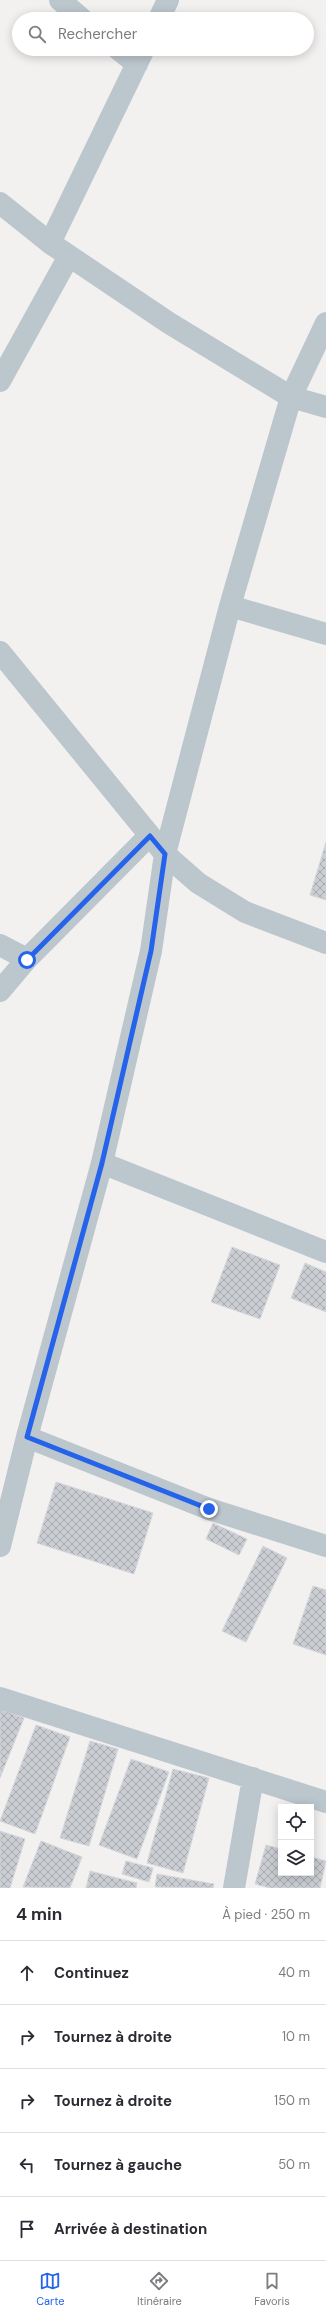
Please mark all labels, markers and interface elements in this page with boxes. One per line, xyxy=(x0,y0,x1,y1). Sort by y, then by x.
search box xyxy=(12,12,314,56)
icon: search xyxy=(26,23,48,45)
text: Rechercher xyxy=(58,24,137,44)
route start xyxy=(18,951,36,969)
route end xyxy=(200,1500,218,1518)
map controls xyxy=(278,1804,314,1876)
button: locate xyxy=(278,1804,314,1840)
button: layers xyxy=(278,1840,314,1876)
text: 4 min xyxy=(16,1903,62,1925)
text: À pied · 250 m xyxy=(222,1906,310,1923)
icon: ahead xyxy=(16,1962,38,1984)
text: Continuez xyxy=(54,1963,129,1983)
text: 40 m xyxy=(278,1964,310,1981)
icon: right xyxy=(16,2026,38,2048)
text: Tournez à droite xyxy=(54,2027,172,2047)
text: 10 m xyxy=(282,2028,310,2045)
icon: right xyxy=(16,2090,38,2112)
text: Tournez à droite xyxy=(54,2091,172,2111)
text: 150 m xyxy=(274,2092,310,2109)
icon: left xyxy=(16,2154,38,2176)
text: Tournez à gauche xyxy=(54,2155,182,2175)
text: 50 m xyxy=(278,2156,310,2173)
icon: arrive xyxy=(16,2218,38,2240)
text: Arrivée à destination xyxy=(54,2219,207,2239)
tab: Carte xyxy=(36,2270,65,2308)
tab: Itinéraire xyxy=(137,2270,182,2308)
tab: Favoris xyxy=(254,2270,290,2308)

